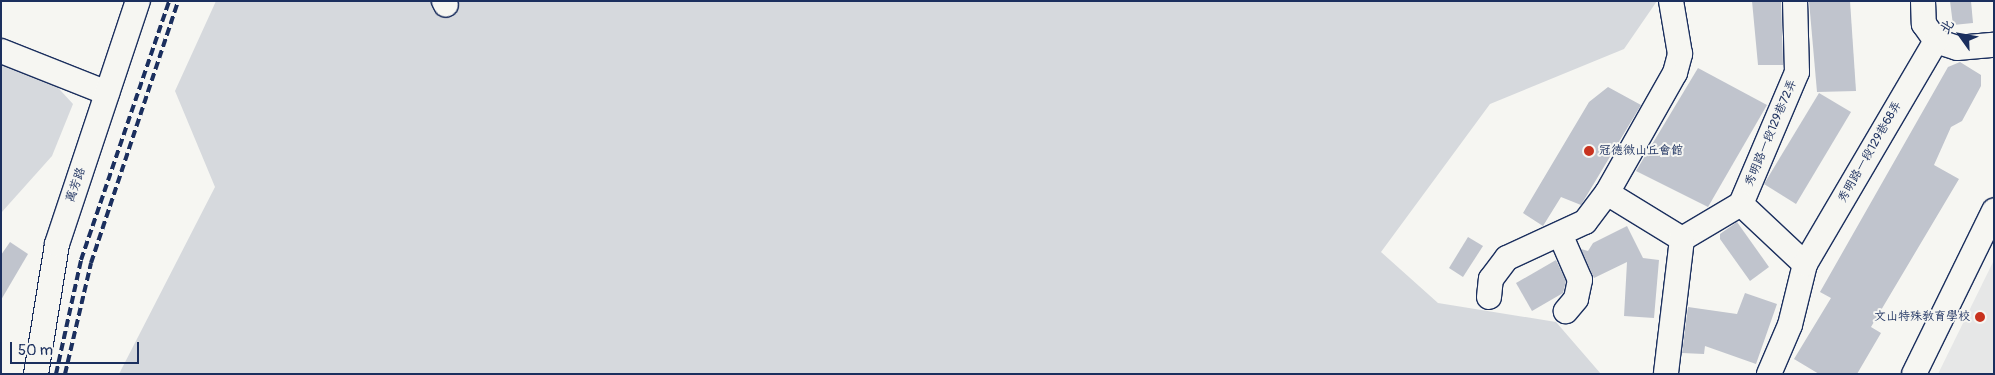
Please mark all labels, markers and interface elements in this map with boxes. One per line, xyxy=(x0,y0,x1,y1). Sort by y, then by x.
north arrow xyxy=(1935,10,1985,60)
text: 北 xyxy=(1936,16,1958,37)
street label: 秀明路一段129巷72弄 xyxy=(1742,77,1800,189)
street label: 秀明路一段129巷68弄 xyxy=(1835,99,1905,205)
place label: 冠德微山丘會館 xyxy=(1599,144,1683,158)
marker: 冠德微山丘會館 xyxy=(1583,145,1595,157)
street label: 萬芳路 xyxy=(63,166,89,204)
place label: 文山特殊教育學校 xyxy=(1874,310,1970,324)
marker: 文山特殊教育學校 xyxy=(1974,311,1986,323)
scale bar xyxy=(12,332,141,364)
text: 50 m xyxy=(18,341,53,360)

